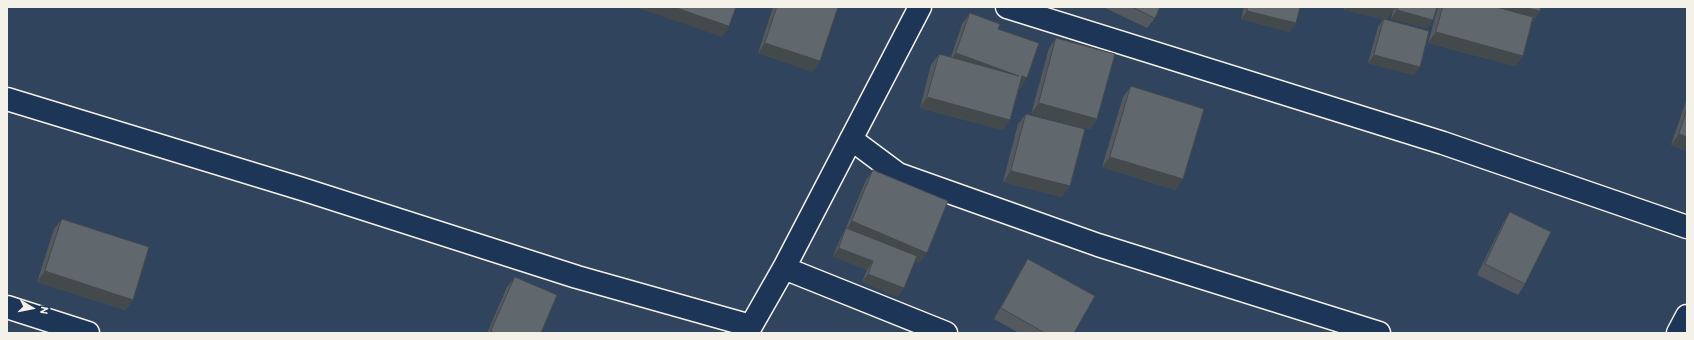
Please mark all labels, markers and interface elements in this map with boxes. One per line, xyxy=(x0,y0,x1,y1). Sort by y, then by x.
north arrow xyxy=(12,288,52,328)
text: N xyxy=(37,305,51,315)

